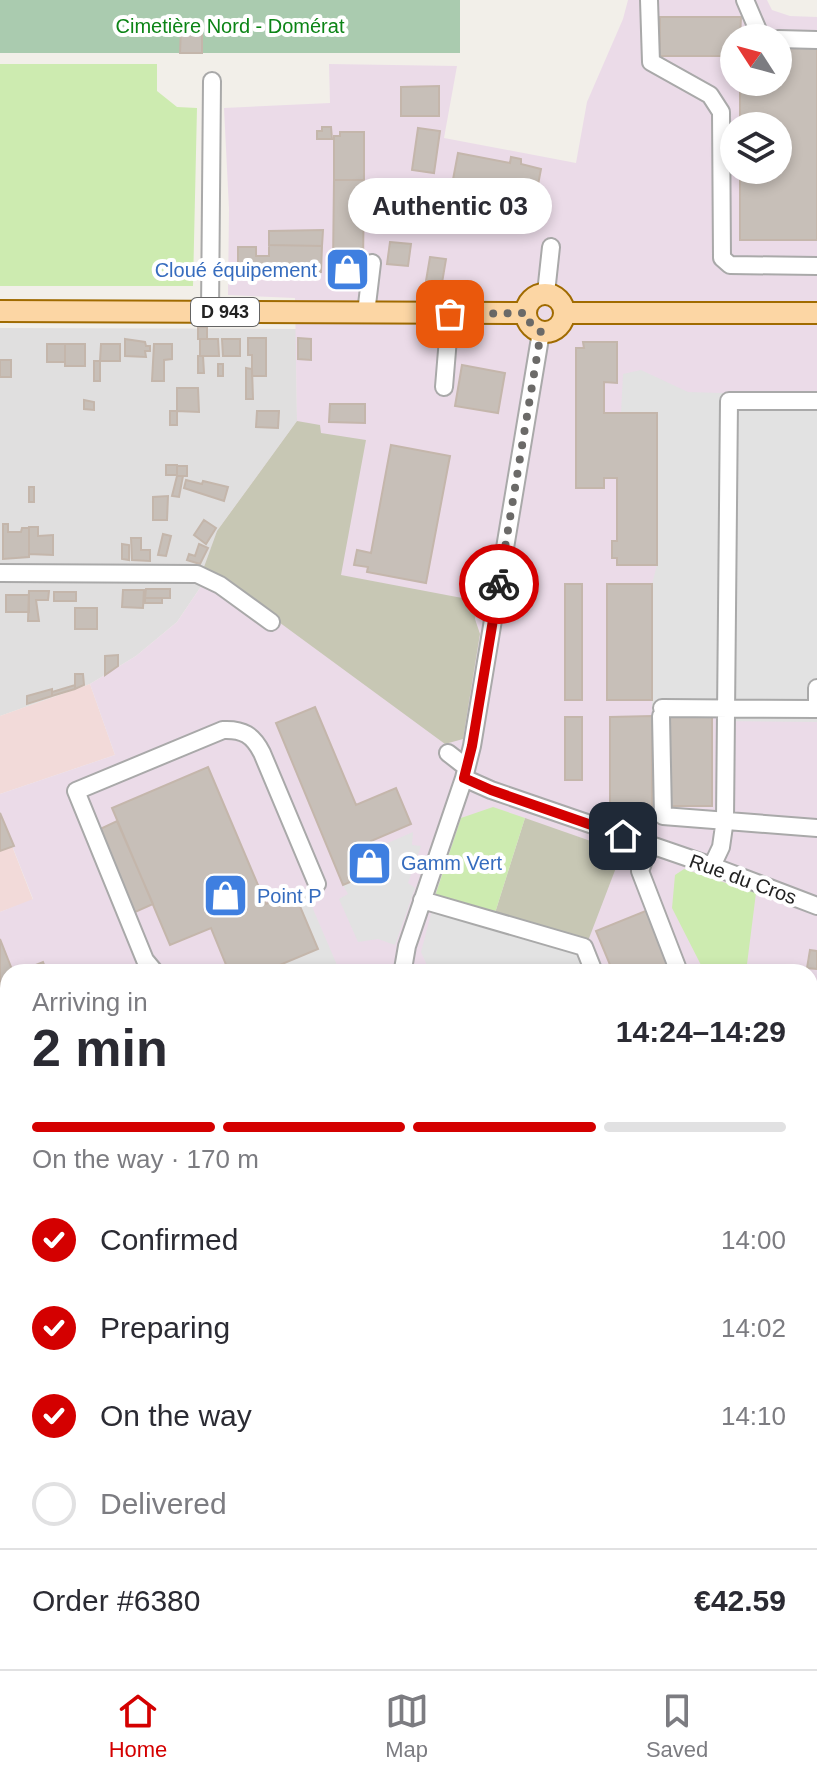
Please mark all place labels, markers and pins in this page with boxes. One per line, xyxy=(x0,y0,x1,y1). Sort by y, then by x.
callout: Authentic 03 xyxy=(348,178,552,234)
shop icon: Cloué équipement xyxy=(324,246,372,294)
place label: Cloué équipement xyxy=(155,259,317,281)
pin xyxy=(416,280,484,348)
pin xyxy=(589,802,657,870)
shop icon: Gamm Vert xyxy=(346,839,394,887)
place label: Gamm Vert xyxy=(401,852,503,874)
shop icon: Point P xyxy=(202,872,250,920)
place label: Point P xyxy=(257,885,321,907)

